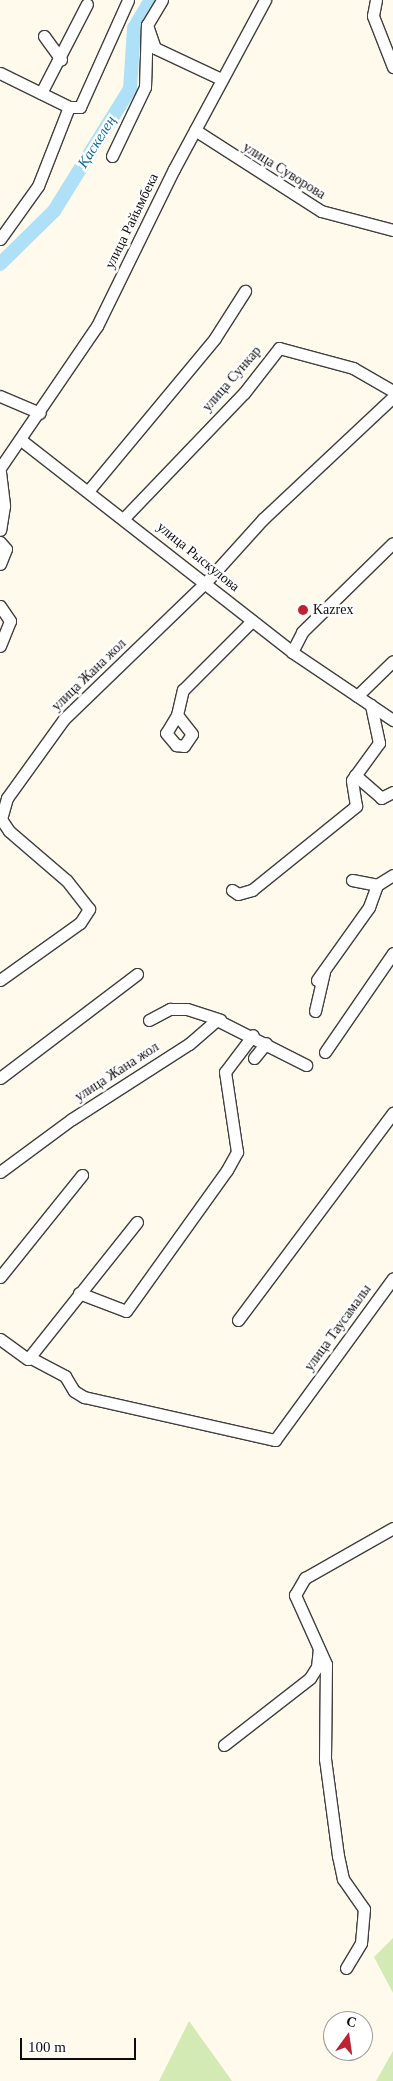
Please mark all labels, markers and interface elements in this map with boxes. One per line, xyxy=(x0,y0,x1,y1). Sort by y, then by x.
water label: Қаскелең xyxy=(74,113,120,171)
street label: улица Суворова xyxy=(240,139,328,203)
street label: улица Райымбека xyxy=(102,171,162,271)
street label: улица Сункар xyxy=(199,343,265,415)
street label: улица Рыскулова xyxy=(153,519,243,595)
place label: Kazrex xyxy=(313,602,353,618)
marker: Kazrex xyxy=(297,604,309,616)
street label: улица Жана жол xyxy=(48,635,130,715)
street label: улица Жана жол xyxy=(72,1039,162,1105)
street label: улица Таусамалы xyxy=(301,1281,375,1375)
north arrow xyxy=(323,2011,373,2061)
text: С xyxy=(345,2013,358,2030)
scale bar xyxy=(22,2028,139,2060)
text: 100 m xyxy=(28,2039,66,2055)

